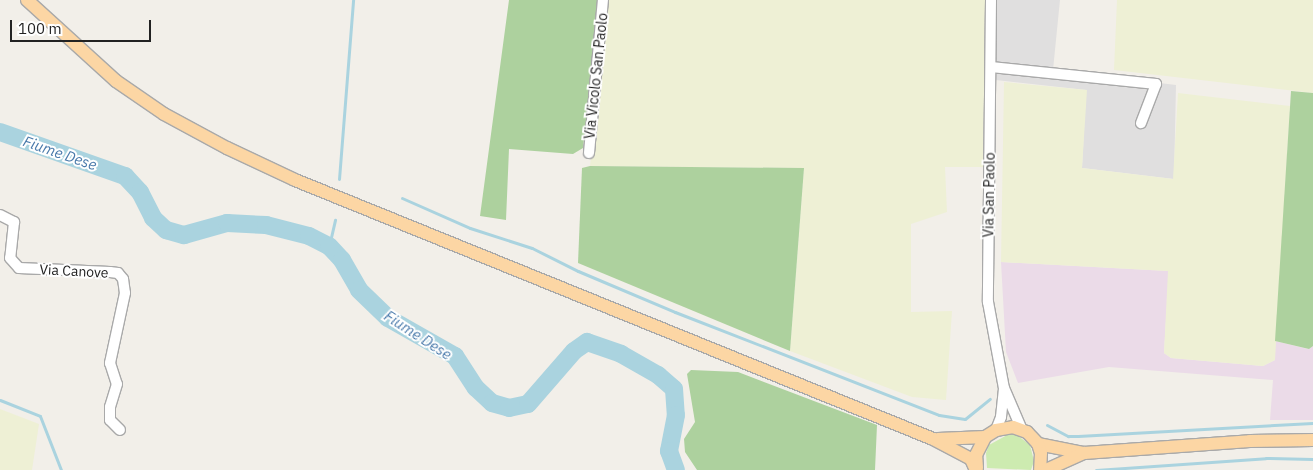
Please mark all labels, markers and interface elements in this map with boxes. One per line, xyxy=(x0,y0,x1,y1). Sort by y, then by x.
scale bar xyxy=(12,10,154,42)
street label: Via Vicolo San Paolo xyxy=(581,12,611,140)
text: 100 m xyxy=(18,19,62,38)
water label: Fiume Dese xyxy=(21,132,99,174)
street label: Via San Paolo xyxy=(980,152,998,238)
street label: Via Canove xyxy=(39,261,109,281)
water label: Fiume Dese xyxy=(381,307,455,363)

